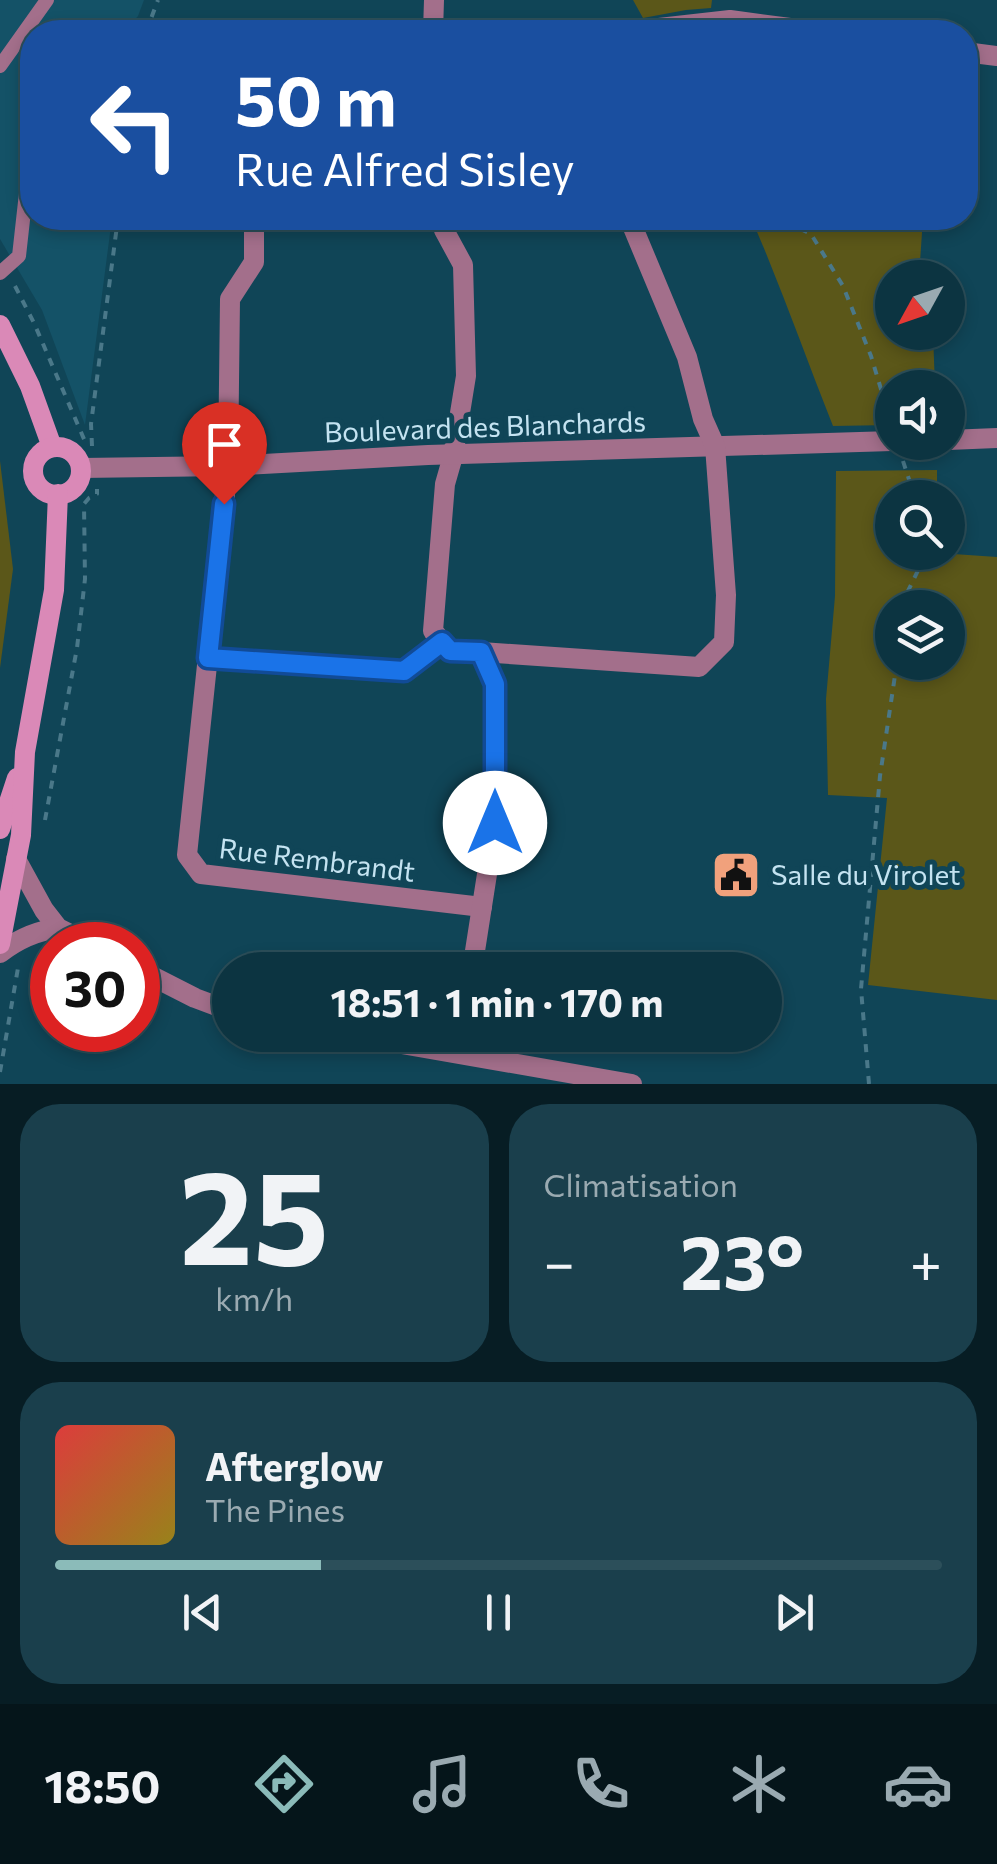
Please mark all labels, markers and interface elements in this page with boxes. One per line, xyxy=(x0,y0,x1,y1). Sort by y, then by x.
text: 50 m xyxy=(235,55,397,140)
icon: left xyxy=(70,60,200,190)
text: Rue Alfred Sisley xyxy=(235,140,575,195)
north arrow xyxy=(875,260,965,350)
map controls xyxy=(875,260,965,680)
button: sound xyxy=(875,370,965,460)
pin xyxy=(182,402,267,505)
street label: Boulevard des Blanchards xyxy=(323,403,646,449)
icon: arrive xyxy=(197,417,252,472)
button: search xyxy=(875,480,965,570)
button: layers xyxy=(875,590,965,680)
position arrow xyxy=(443,771,547,875)
street label: Rue Rembrandt xyxy=(217,830,417,888)
public building icon: Salle du Virolet xyxy=(710,849,762,901)
place label: Salle du Virolet xyxy=(771,857,961,891)
speed limit sign: 30 xyxy=(30,922,160,1052)
text: 18:51 · 1 min · 170 m xyxy=(331,978,663,1025)
text: 25 xyxy=(179,1133,329,1292)
text: Climatisation xyxy=(544,1164,738,1204)
text: 23° xyxy=(680,1214,804,1305)
text: − xyxy=(544,1227,575,1294)
text: + xyxy=(910,1227,942,1294)
text: km/h xyxy=(215,1278,293,1318)
text: Afterglow xyxy=(205,1442,383,1489)
text: The Pines xyxy=(205,1489,345,1529)
icon: previous xyxy=(175,1585,230,1640)
icon: pause xyxy=(471,1585,526,1640)
icon: next xyxy=(767,1585,822,1640)
icon: directions xyxy=(249,1749,319,1819)
icon: music xyxy=(407,1749,477,1819)
icon: phone xyxy=(566,1749,636,1819)
icon: climate xyxy=(724,1749,794,1819)
icon: car xyxy=(883,1749,953,1819)
text: 18:50 xyxy=(44,1757,160,1812)

